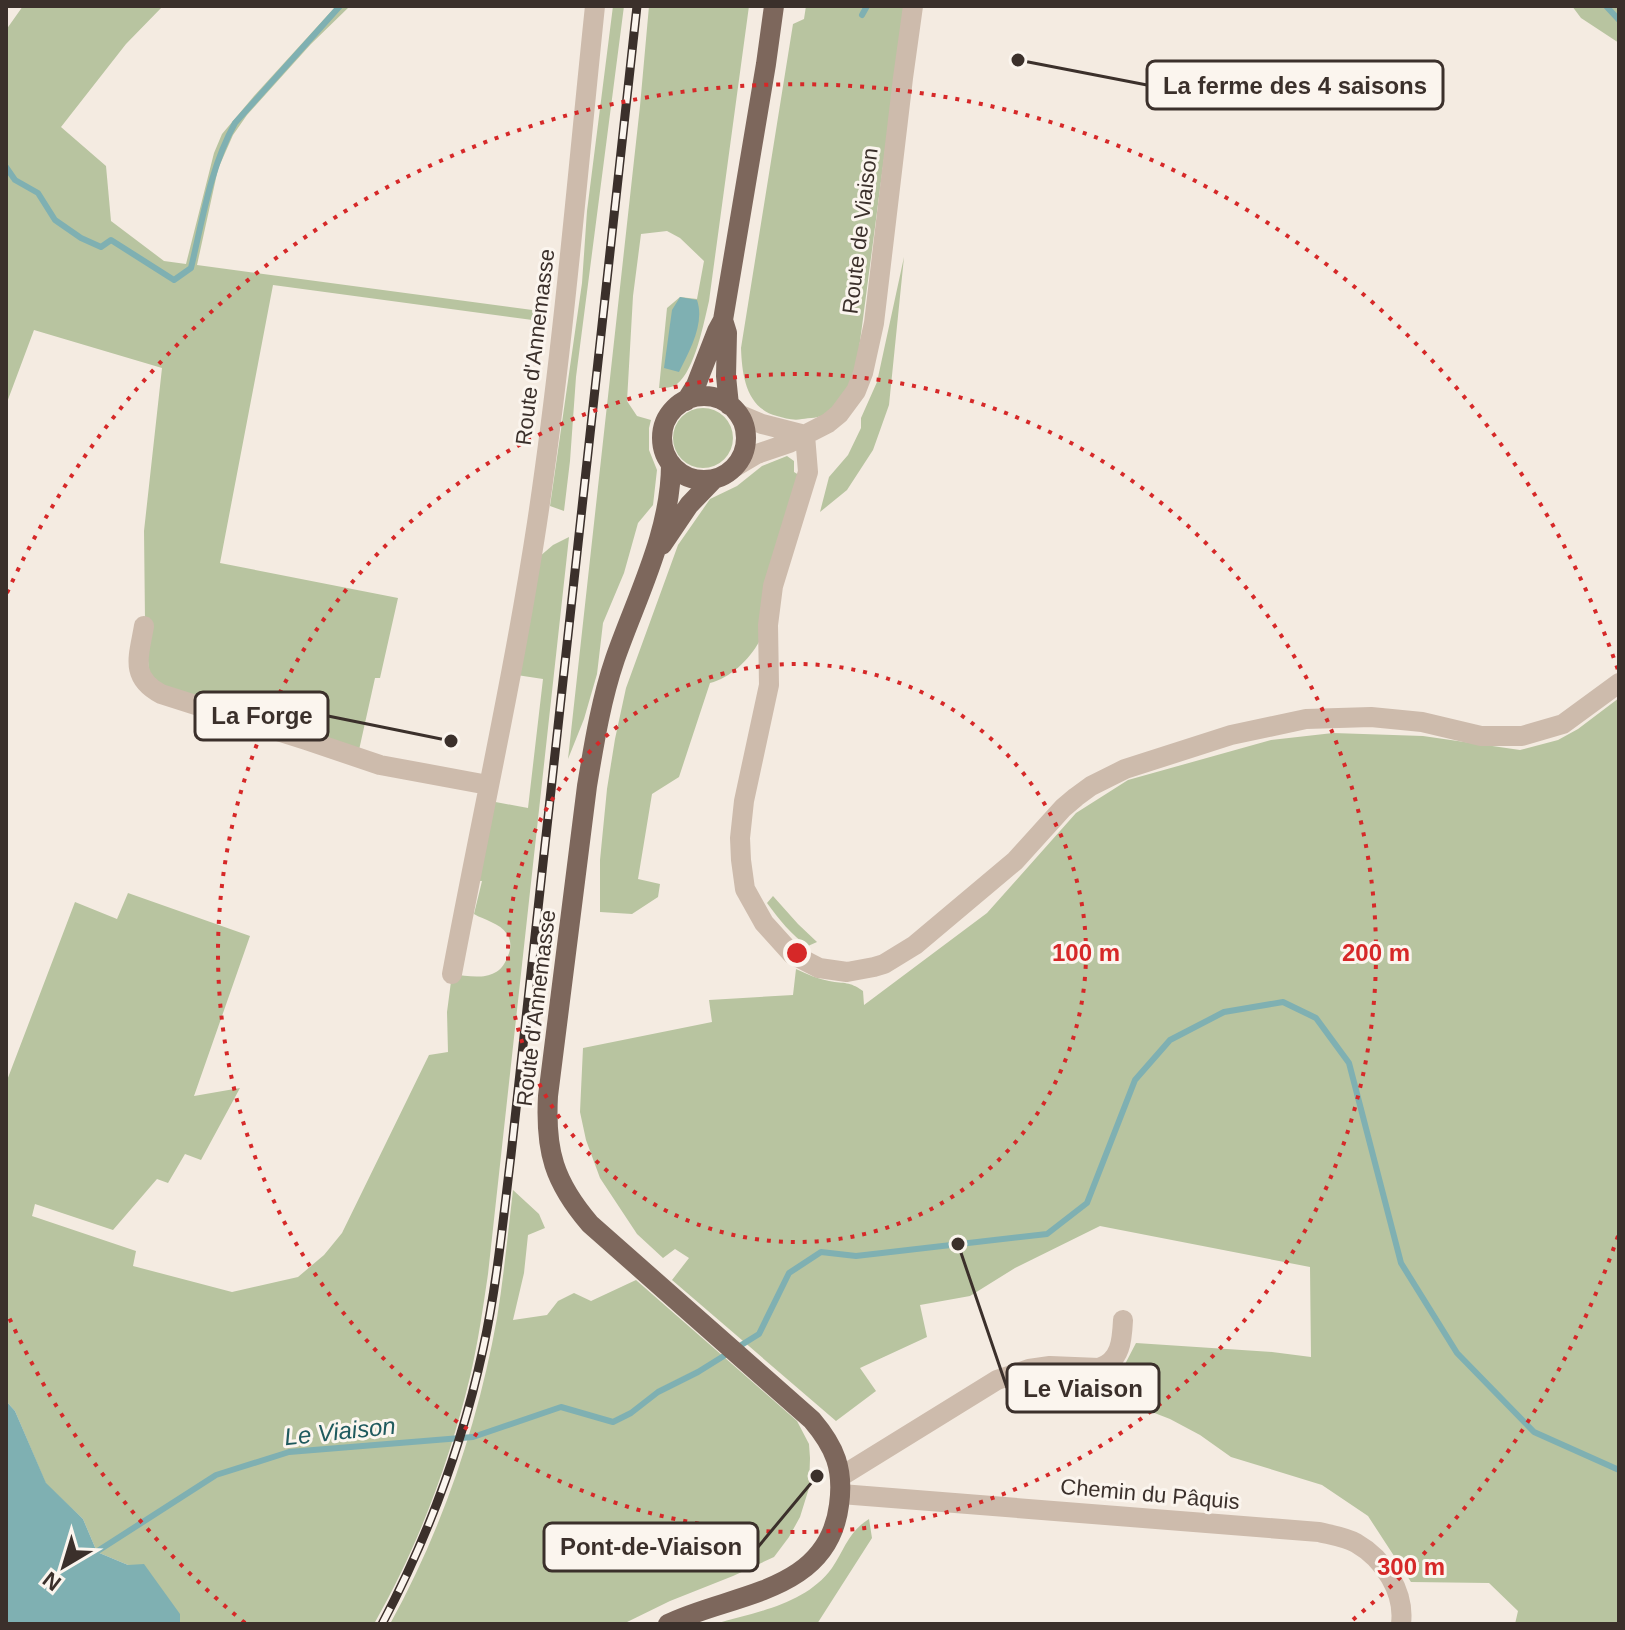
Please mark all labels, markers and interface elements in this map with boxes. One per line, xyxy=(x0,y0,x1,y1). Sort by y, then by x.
callout: La ferme des 4 saisons xyxy=(1147,61,1443,109)
text: La ferme des 4 saisons xyxy=(1163,72,1427,99)
street label: Route de Viaison xyxy=(837,147,883,315)
street label: Route d'Annemasse xyxy=(511,247,559,447)
callout: La Forge xyxy=(195,692,328,740)
text: La Forge xyxy=(211,702,313,729)
street label: Route d'Annemasse xyxy=(512,908,560,1108)
centre of rings xyxy=(783,939,811,967)
text: 100 m xyxy=(1052,939,1120,966)
text: 200 m xyxy=(1342,939,1410,966)
callout: Le Viaison xyxy=(1007,1364,1159,1412)
text: Le Viaison xyxy=(1023,1375,1143,1402)
water label: Le Viaison xyxy=(283,1412,397,1450)
street label: Chemin du Pâquis xyxy=(1059,1474,1241,1514)
callout: Pont-de-Viaison xyxy=(544,1523,758,1571)
north arrow xyxy=(24,1526,104,1606)
text: Pont-de-Viaison xyxy=(560,1533,742,1560)
text: 300 m xyxy=(1377,1553,1445,1580)
text: N xyxy=(38,1567,66,1596)

